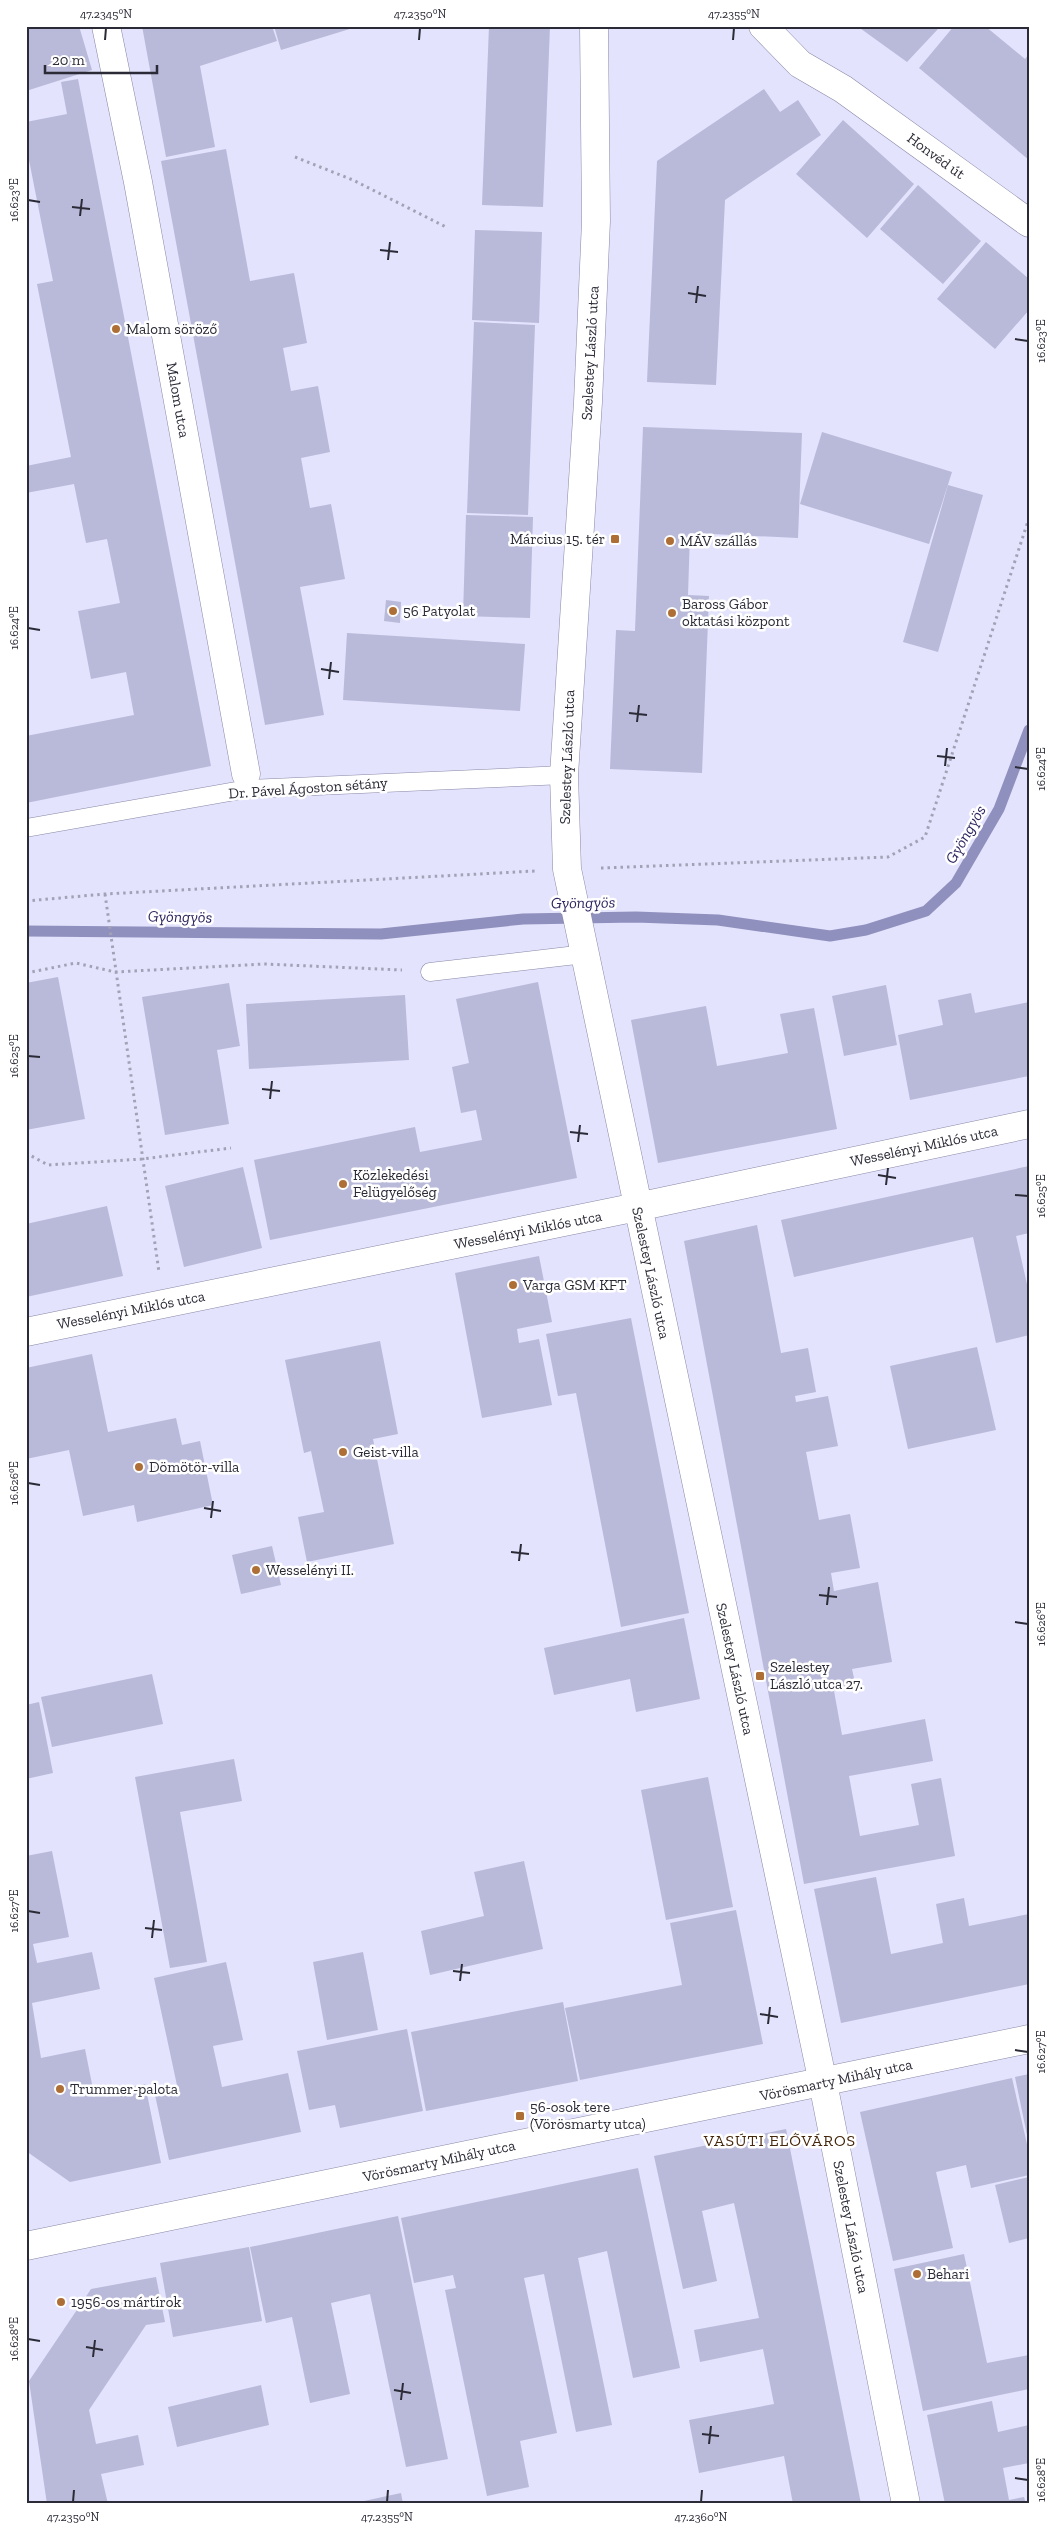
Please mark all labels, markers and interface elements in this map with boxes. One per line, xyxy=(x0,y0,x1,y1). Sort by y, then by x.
text: 47.2345°N xyxy=(80,7,132,21)
text: 47.2350°N xyxy=(394,7,446,21)
text: 47.2355°N xyxy=(708,7,760,21)
scale bar xyxy=(45,42,158,74)
text: 20 m xyxy=(52,51,85,69)
street label: Honvéd út xyxy=(904,129,969,183)
text: 16.623°E xyxy=(7,178,21,222)
street label: Szelestey László utca xyxy=(577,285,603,421)
text: 16.623°E xyxy=(1034,319,1048,363)
place label: Malom söröző xyxy=(126,320,218,338)
marker: Malom söröző xyxy=(110,323,122,335)
street label: Malom utca xyxy=(162,361,194,439)
place label: Március 15. tér xyxy=(510,530,605,548)
place label: MÁV szállás xyxy=(680,532,757,550)
marker: Március 15. tér xyxy=(609,533,621,545)
marker: MÁV szállás xyxy=(664,535,676,547)
place label: Baross Gábor oktatási központ xyxy=(682,595,790,630)
place label: 56 Patyolat xyxy=(403,602,476,620)
marker: 56 Patyolat xyxy=(387,605,399,617)
text: 16.624°E xyxy=(7,606,21,650)
marker: Baross Gábor oktatási központ xyxy=(666,607,678,619)
street label: Szelestey László utca xyxy=(556,689,578,825)
text: 16.624°E xyxy=(1034,747,1048,791)
street label: Dr. Pável Ágoston sétány xyxy=(228,773,388,803)
water label: Gyöngyös xyxy=(941,802,990,867)
water label: Gyöngyös xyxy=(551,892,615,913)
water label: Gyöngyös xyxy=(148,906,212,927)
text: 16.625°E xyxy=(7,1034,21,1078)
street label: Wesselényi Miklós utca xyxy=(849,1122,999,1170)
place label: Közlekedési Felügyelőség xyxy=(353,1166,437,1201)
text: 16.625°E xyxy=(1034,1174,1048,1218)
marker: Közlekedési Felügyelőség xyxy=(337,1178,349,1190)
street label: Szelestey László utca xyxy=(628,1205,674,1341)
street label: Wesselényi Miklós utca xyxy=(453,1207,603,1253)
place label: Varga GSM KFT xyxy=(522,1276,627,1294)
marker: Varga GSM KFT xyxy=(507,1279,519,1291)
street label: Wesselényi Miklós utca xyxy=(56,1287,206,1333)
place label: Geist-villa xyxy=(353,1443,419,1461)
marker: Geist-villa xyxy=(337,1446,349,1458)
place label: Dömötör-villa xyxy=(149,1458,239,1476)
text: 16.626°E xyxy=(7,1461,21,1505)
marker: Dömötör-villa xyxy=(133,1461,145,1473)
place label: Wesselényi II. xyxy=(266,1561,354,1579)
marker: Wesselényi II. xyxy=(250,1564,262,1576)
street label: Szelestey László utca xyxy=(712,1601,758,1737)
text: 16.626°E xyxy=(1034,1602,1048,1646)
place label: Szelestey László utca 27. xyxy=(770,1658,863,1693)
marker: Szelestey László utca 27. xyxy=(754,1670,766,1682)
text: 16.627°E xyxy=(7,1889,21,1933)
text: 16.627°E xyxy=(1034,2030,1048,2074)
street label: Vörösmarty Mihály utca xyxy=(757,2055,914,2105)
place label: Trummer-palota xyxy=(70,2080,178,2098)
marker: Trummer-palota xyxy=(54,2083,66,2095)
place label: 56-osok tere (Vörösmarty utca) xyxy=(530,2098,646,2133)
marker: 56-osok tere (Vörösmarty utca) xyxy=(514,2110,526,2122)
district label: VASÚTI ELŐVÁROS xyxy=(703,2131,856,2150)
street label: Vörösmarty Mihály utca xyxy=(360,2136,517,2186)
street label: Szelestey László utca xyxy=(829,2159,873,2295)
place label: Behari xyxy=(927,2265,969,2283)
marker: Behari xyxy=(911,2268,923,2280)
place label: 1956-os mártírok xyxy=(71,2293,182,2311)
marker: 1956-os mártírok xyxy=(55,2296,67,2308)
text: 16.628°E xyxy=(7,2317,21,2361)
text: 16.628°E xyxy=(1034,2458,1048,2502)
text: 47.2350°N xyxy=(47,2510,99,2524)
text: 47.2355°N xyxy=(361,2510,413,2524)
text: 47.2360°N xyxy=(675,2510,728,2524)

